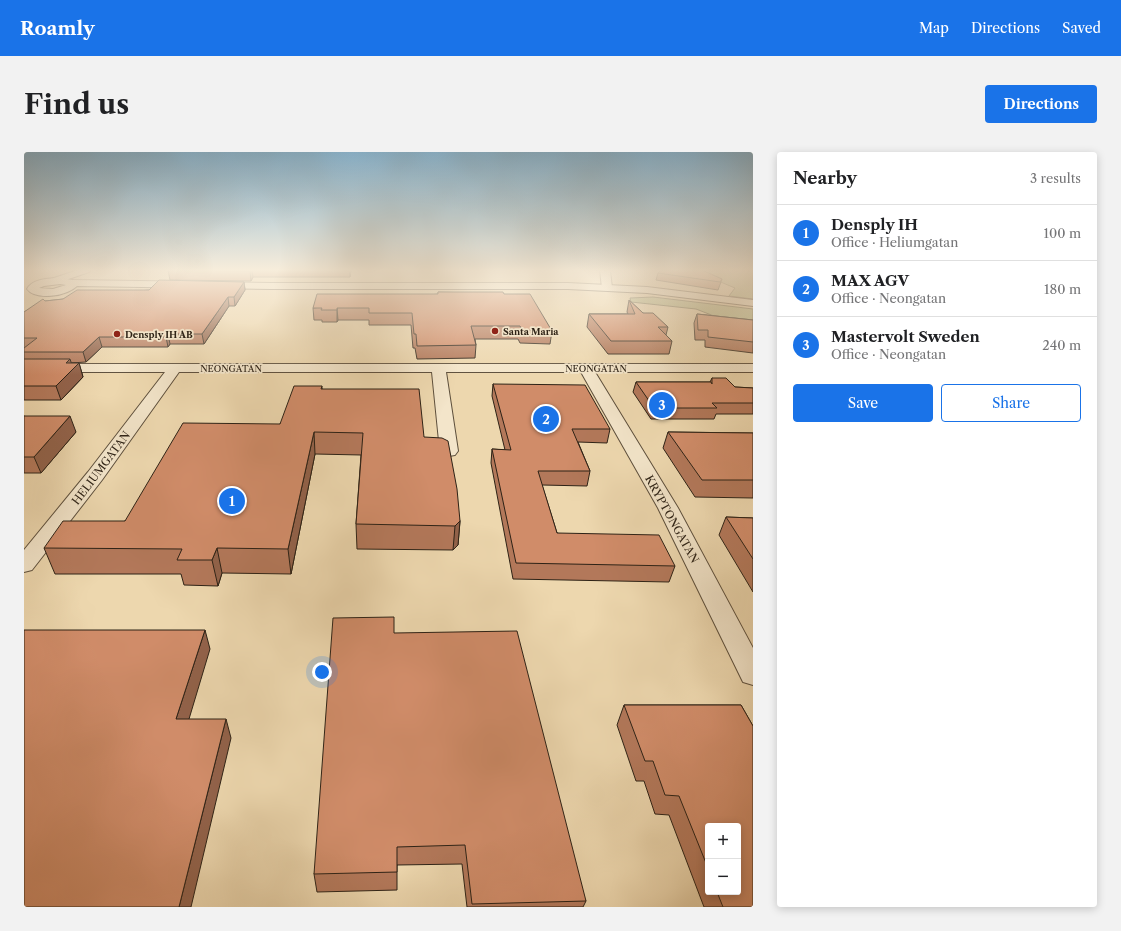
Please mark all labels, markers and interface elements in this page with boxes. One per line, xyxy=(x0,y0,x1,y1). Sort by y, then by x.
text: Roamly xyxy=(20,17,95,40)
text: Map xyxy=(919,19,949,37)
text: Directions xyxy=(971,19,1040,37)
text: Saved xyxy=(1062,19,1101,37)
button: Directions xyxy=(985,85,1097,123)
text: Find us xyxy=(24,87,129,121)
text: Nearby xyxy=(793,168,857,188)
text: 3 results xyxy=(1030,170,1081,186)
text: Densply IH xyxy=(831,215,918,234)
text: 1 xyxy=(803,225,809,241)
text: 100 m xyxy=(1043,225,1081,241)
text: Office · Heliumgatan xyxy=(831,234,958,250)
text: MAX AGV xyxy=(831,271,909,290)
text: 2 xyxy=(802,281,810,297)
text: 180 m xyxy=(1044,281,1081,297)
text: Office · Neongatan xyxy=(831,290,946,306)
marker: Santa Maria xyxy=(490,326,500,336)
place label: Santa Maria xyxy=(503,326,559,337)
text: Mastervolt Sweden xyxy=(831,327,980,346)
marker: Densply IH AB xyxy=(112,329,122,339)
place label: Densply IH AB xyxy=(125,329,193,340)
text: 3 xyxy=(802,337,810,353)
text: 240 m xyxy=(1042,337,1081,353)
text: Office · Neongatan xyxy=(831,346,946,362)
street label: NEONGATAN xyxy=(200,363,262,374)
street label: NEONGATAN xyxy=(565,363,627,374)
button: Save xyxy=(793,384,933,422)
button: Share xyxy=(941,384,1081,422)
pin: 3 xyxy=(649,390,675,420)
pin: 2 xyxy=(533,404,559,434)
street label: HELIUMGATAN xyxy=(69,428,133,508)
street label: KRYPTONGATAN xyxy=(642,473,702,565)
pin: 1 xyxy=(219,486,245,516)
your location xyxy=(312,662,332,682)
map controls xyxy=(705,823,741,895)
button: + xyxy=(705,823,741,859)
button: − xyxy=(705,859,741,895)

